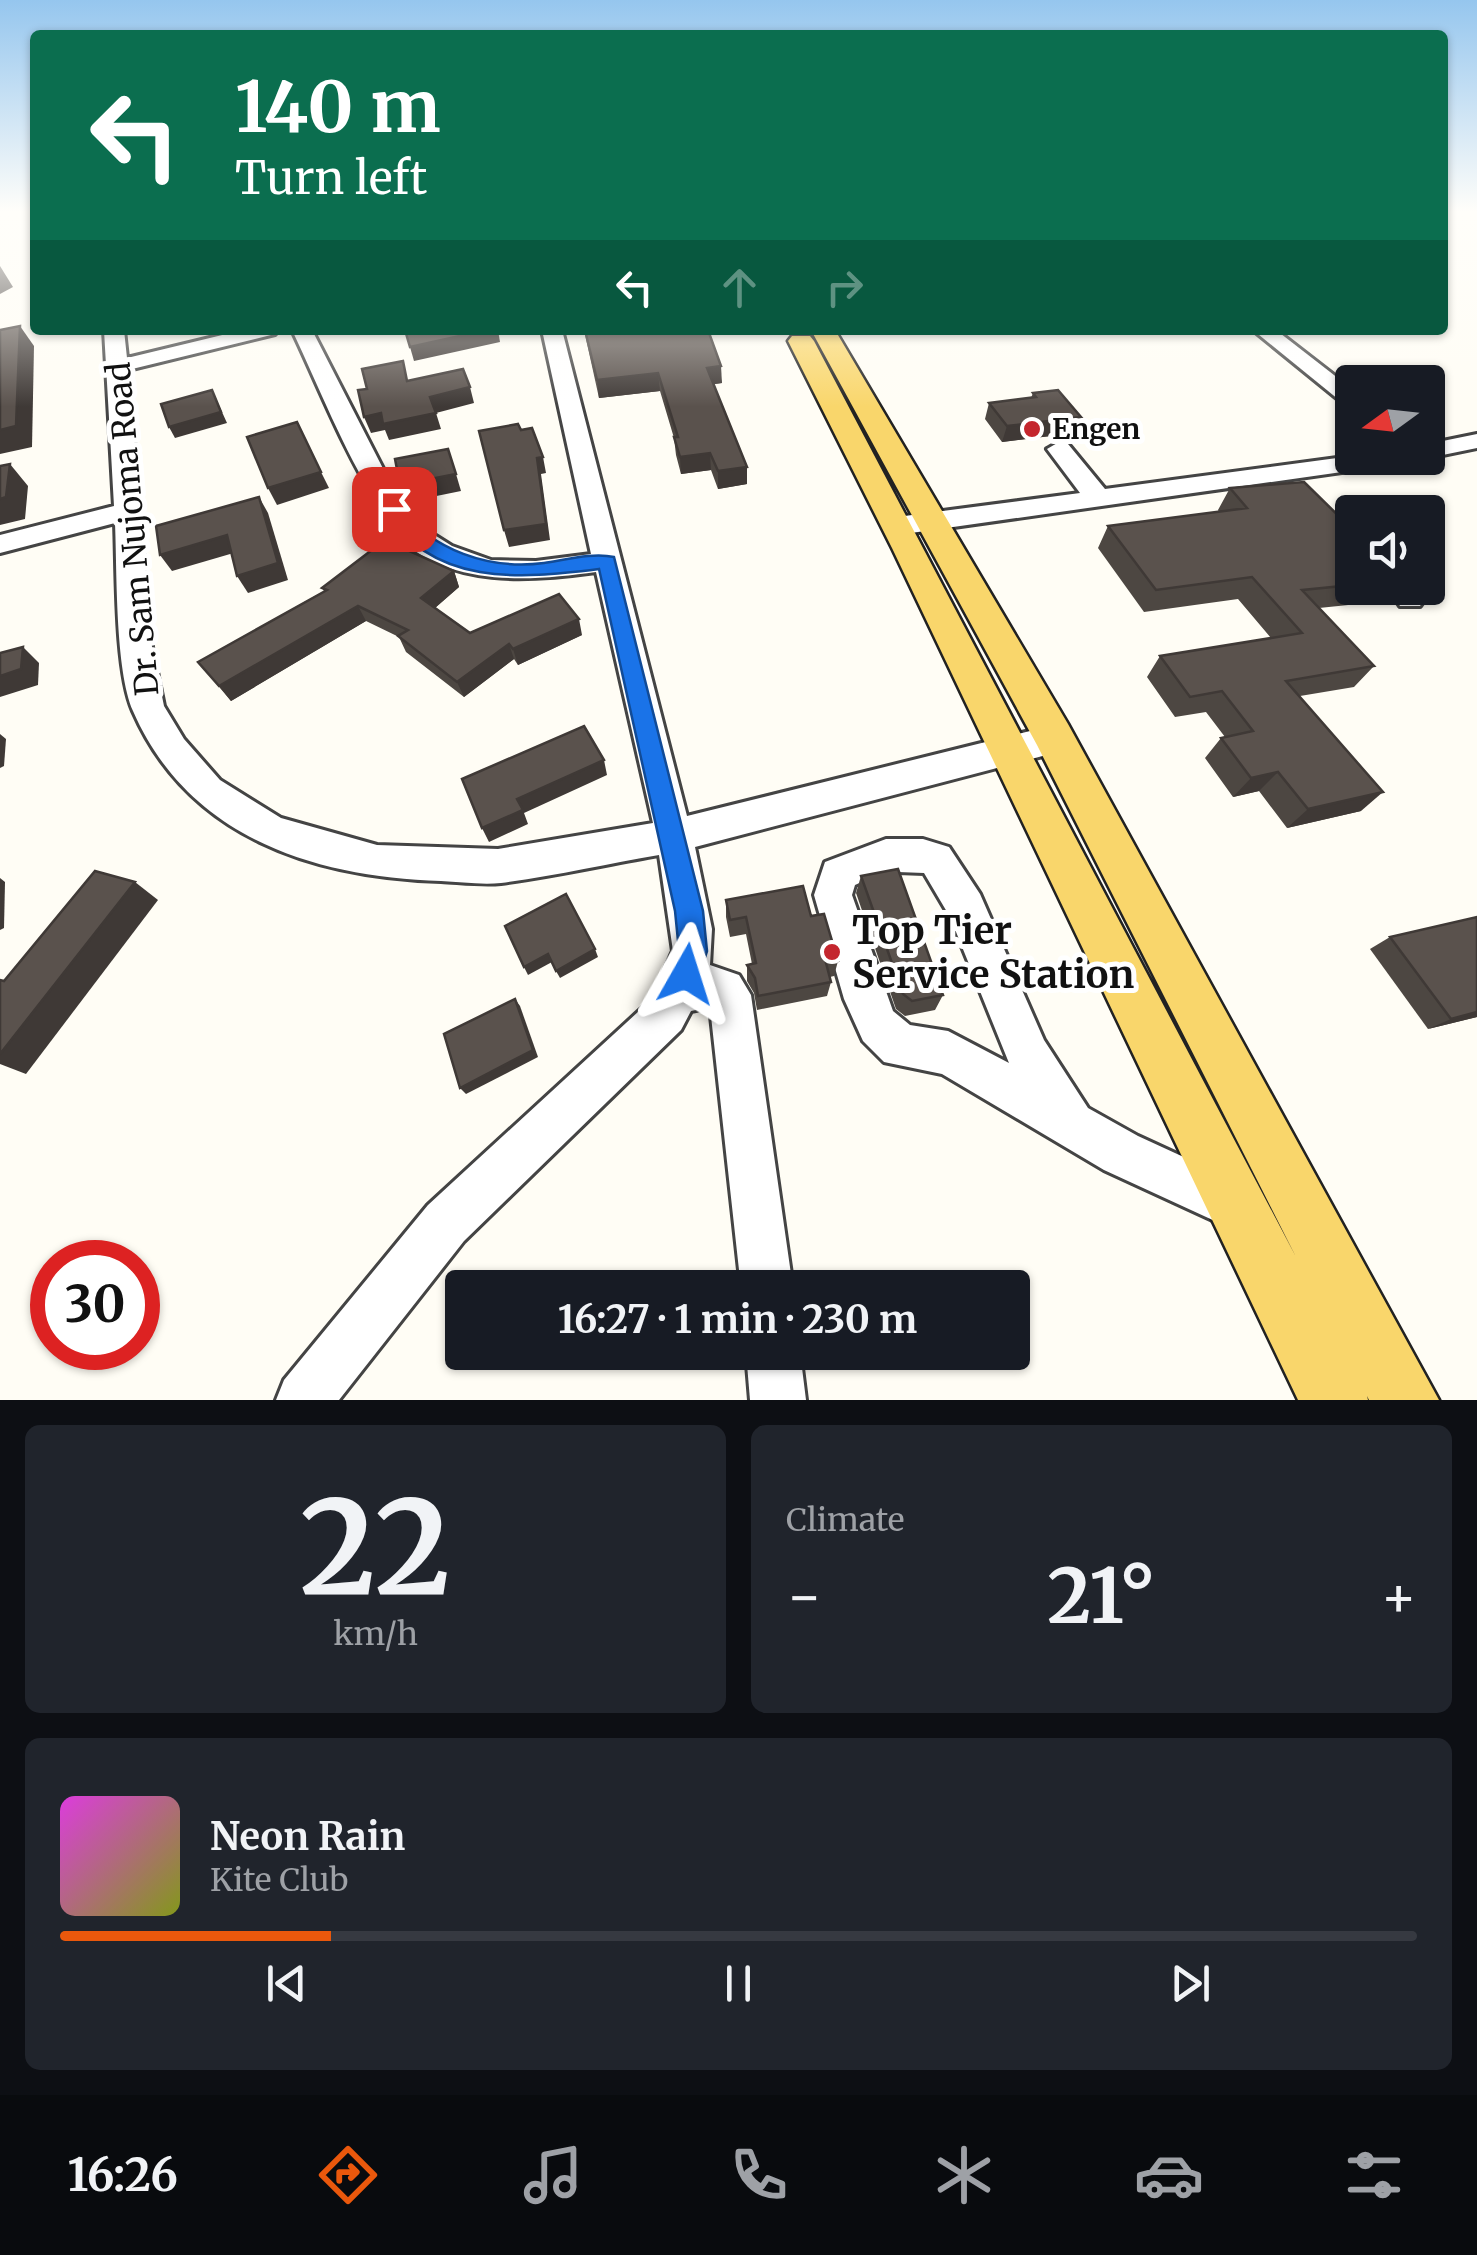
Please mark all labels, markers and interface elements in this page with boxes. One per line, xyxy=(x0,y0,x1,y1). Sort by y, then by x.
text: 140 m xyxy=(235,63,441,151)
icon: left xyxy=(70,70,200,200)
text: Turn left xyxy=(235,150,427,206)
icon: left xyxy=(607,260,662,315)
icon: ahead xyxy=(712,260,767,315)
icon: right xyxy=(817,260,872,315)
street label: Dr. Sam Nujoma Road xyxy=(98,361,168,697)
north arrow xyxy=(1335,365,1445,475)
map controls xyxy=(1335,365,1445,605)
place label: Engen xyxy=(1052,411,1140,447)
marker: Engen xyxy=(1021,418,1043,440)
pin xyxy=(352,467,437,552)
icon: arrive xyxy=(367,482,422,537)
button: sound xyxy=(1335,495,1445,605)
place label: Top Tier Service Station xyxy=(852,907,1134,998)
position arrow xyxy=(634,922,738,1026)
marker: Top Tier Service Station xyxy=(821,941,843,963)
speed limit sign: 30 xyxy=(30,1240,160,1370)
text: 16:27 · 1 min · 230 m xyxy=(558,1296,917,1343)
text: 22 xyxy=(300,1467,451,1630)
text: Climate xyxy=(786,1500,904,1540)
text: 21° xyxy=(1047,1549,1156,1643)
text: − xyxy=(786,1562,823,1631)
text: + xyxy=(1380,1562,1417,1631)
text: km/h xyxy=(333,1614,418,1654)
text: Neon Rain xyxy=(210,1813,405,1860)
text: Kite Club xyxy=(210,1860,348,1900)
icon: previous xyxy=(259,1956,314,2011)
icon: pause xyxy=(711,1956,766,2011)
icon: next xyxy=(1163,1956,1218,2011)
icon: directions xyxy=(313,2140,383,2210)
icon: music xyxy=(518,2140,588,2210)
icon: phone xyxy=(724,2140,794,2210)
icon: climate xyxy=(929,2140,999,2210)
icon: car xyxy=(1134,2140,1204,2210)
icon: filters xyxy=(1339,2140,1409,2210)
text: 16:26 xyxy=(68,2147,178,2203)

